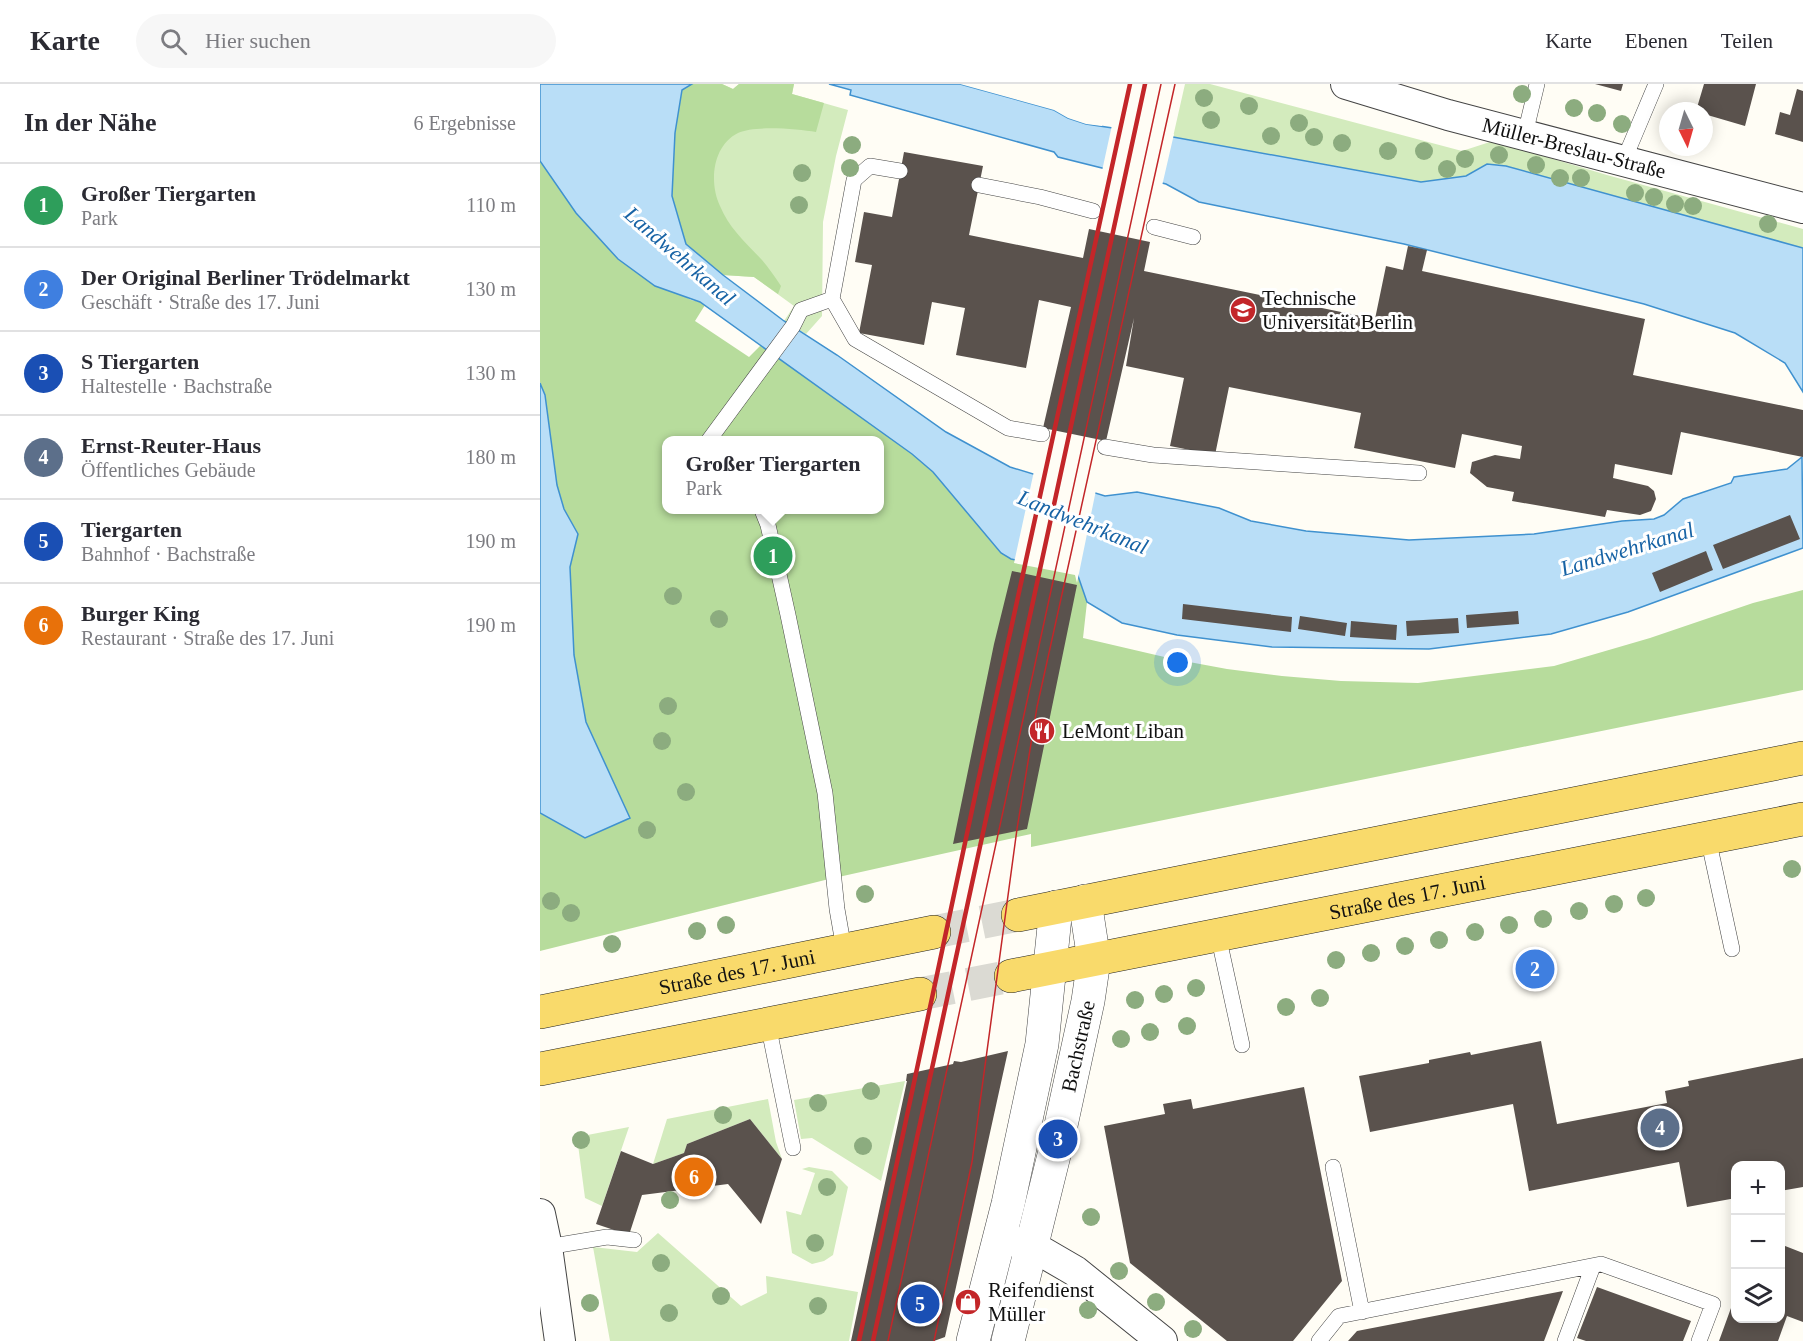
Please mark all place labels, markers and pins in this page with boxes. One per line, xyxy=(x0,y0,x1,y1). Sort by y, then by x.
place label: Technische Universität Berlin xyxy=(1262,286,1414,334)
school or university icon: Technische Universität Berlin xyxy=(1228,295,1258,325)
pin: 1 xyxy=(754,534,792,578)
restaurant icon: LeMont Liban xyxy=(1027,716,1057,746)
place label: LeMont Liban xyxy=(1062,719,1184,743)
pin: 2 xyxy=(1516,946,1554,992)
pin: 4 xyxy=(1640,1106,1680,1150)
pin: 3 xyxy=(1038,1116,1078,1162)
pin: 6 xyxy=(674,1154,714,1200)
place label: Reifendienst Müller xyxy=(988,1278,1094,1326)
pin: 5 xyxy=(900,1282,940,1326)
shop icon: Reifendienst Müller xyxy=(953,1287,983,1317)

